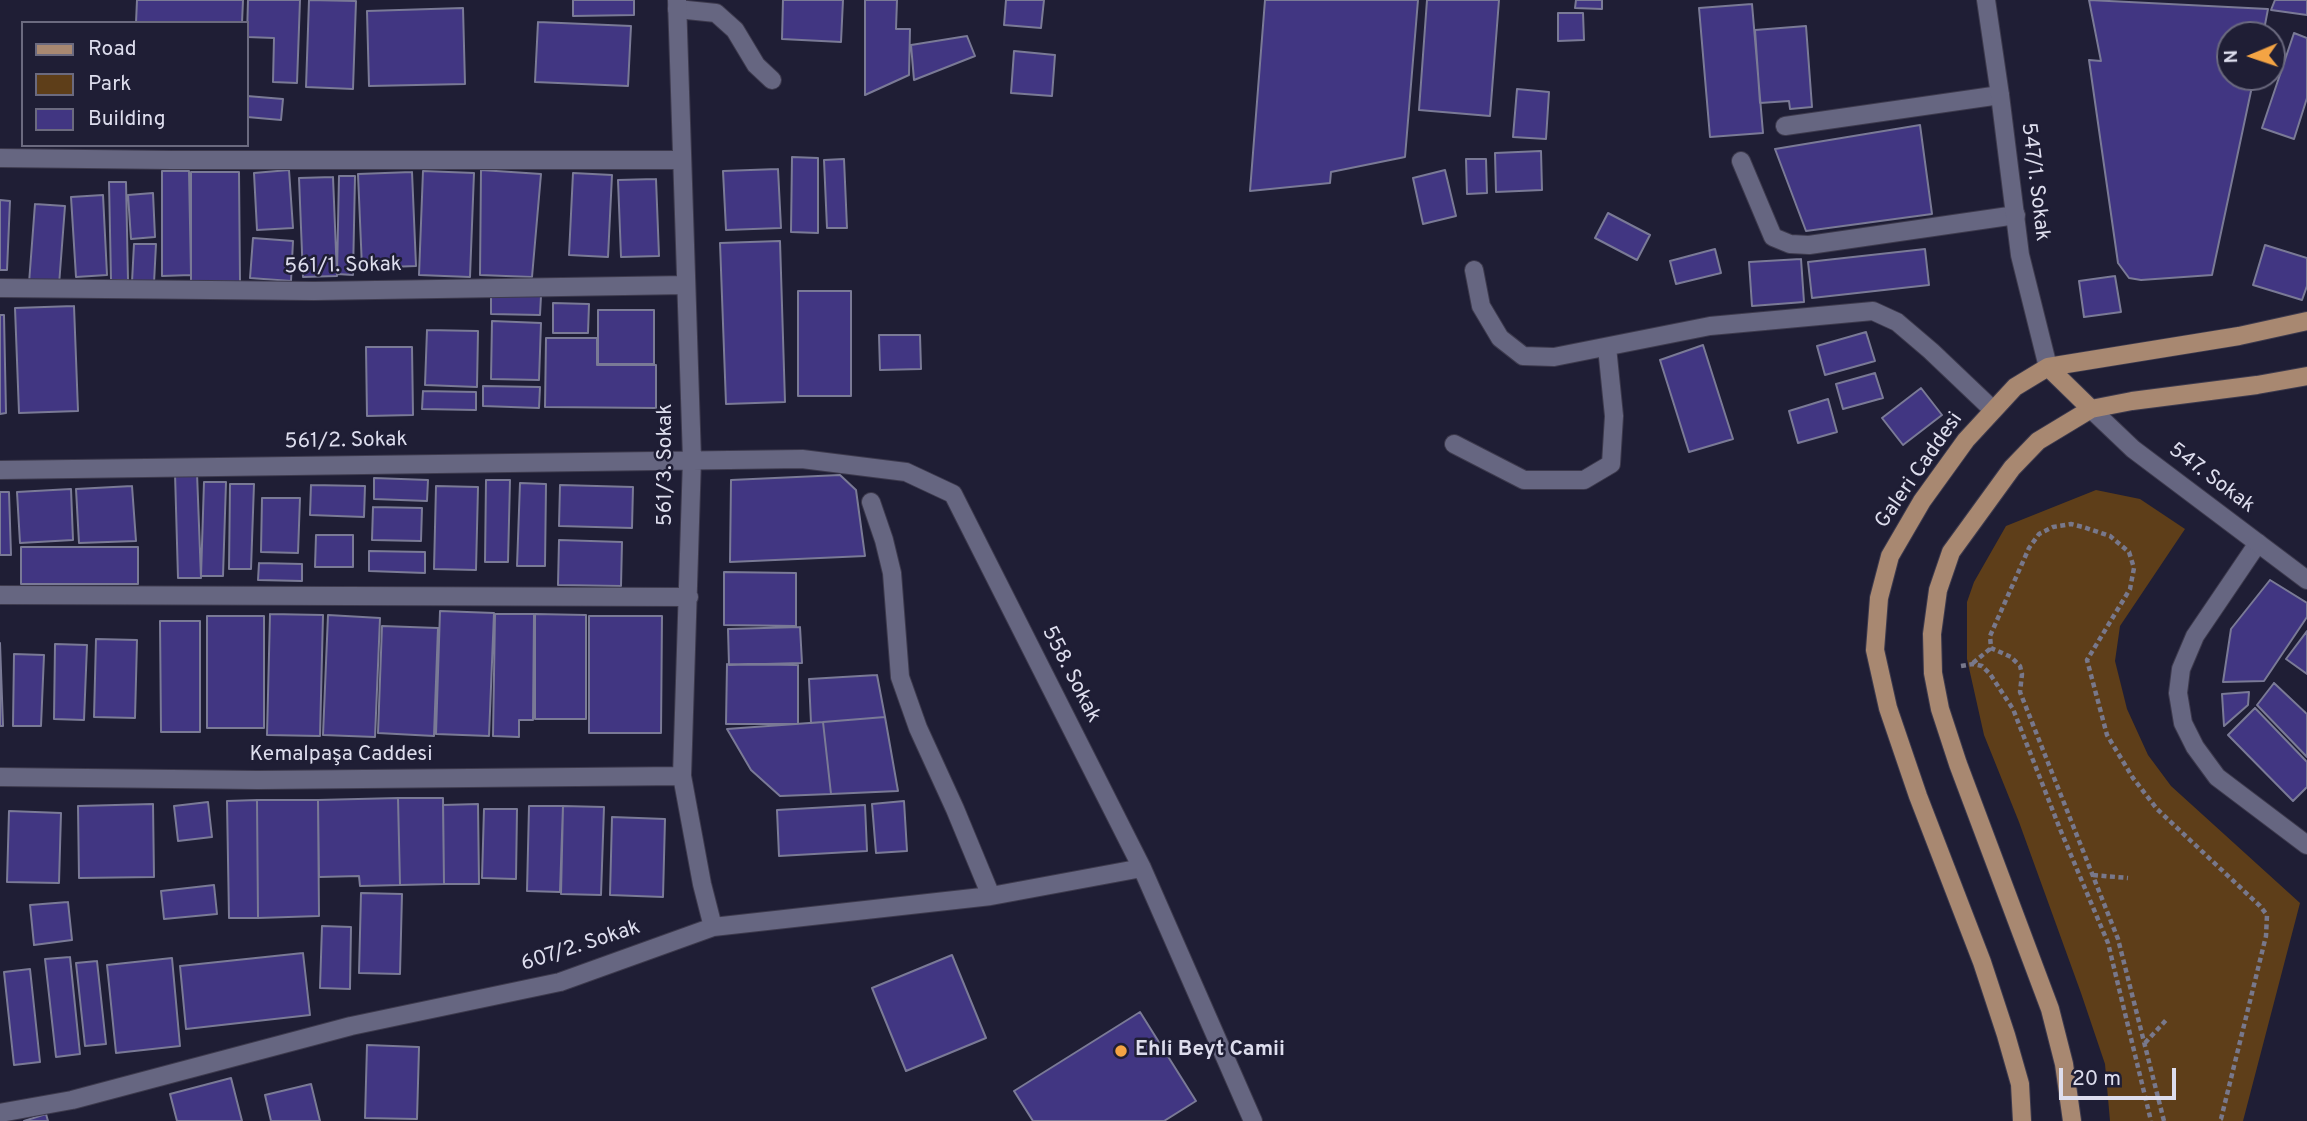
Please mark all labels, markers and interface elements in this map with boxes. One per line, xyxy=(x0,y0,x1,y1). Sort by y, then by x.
legend xyxy=(21,21,248,147)
north arrow xyxy=(2216,21,2286,91)
text: Road xyxy=(88,36,137,63)
text: N xyxy=(2220,49,2244,64)
text: Park xyxy=(88,71,131,98)
text: Building xyxy=(88,106,166,133)
street label: 547/1. Sokak xyxy=(2014,121,2054,243)
street label: 561/1. Sokak xyxy=(284,253,402,281)
street label: 561/3. Sokak xyxy=(654,404,680,526)
street label: Galeri Caddesi xyxy=(1871,408,1969,534)
street label: 561/2. Sokak xyxy=(284,428,408,456)
street label: 547. Sokak xyxy=(2163,438,2259,520)
street label: 558. Sokak xyxy=(1035,622,1105,728)
street label: Kemalpaşa Caddesi xyxy=(250,743,432,769)
street label: 607/2. Sokak xyxy=(518,916,644,978)
place label: Ehli Beyt Camii xyxy=(1135,1038,1285,1064)
marker: Ehli Beyt Camii xyxy=(1113,1043,1129,1059)
scale bar xyxy=(2062,1054,2179,1098)
text: 20 m xyxy=(2072,1066,2121,1093)

